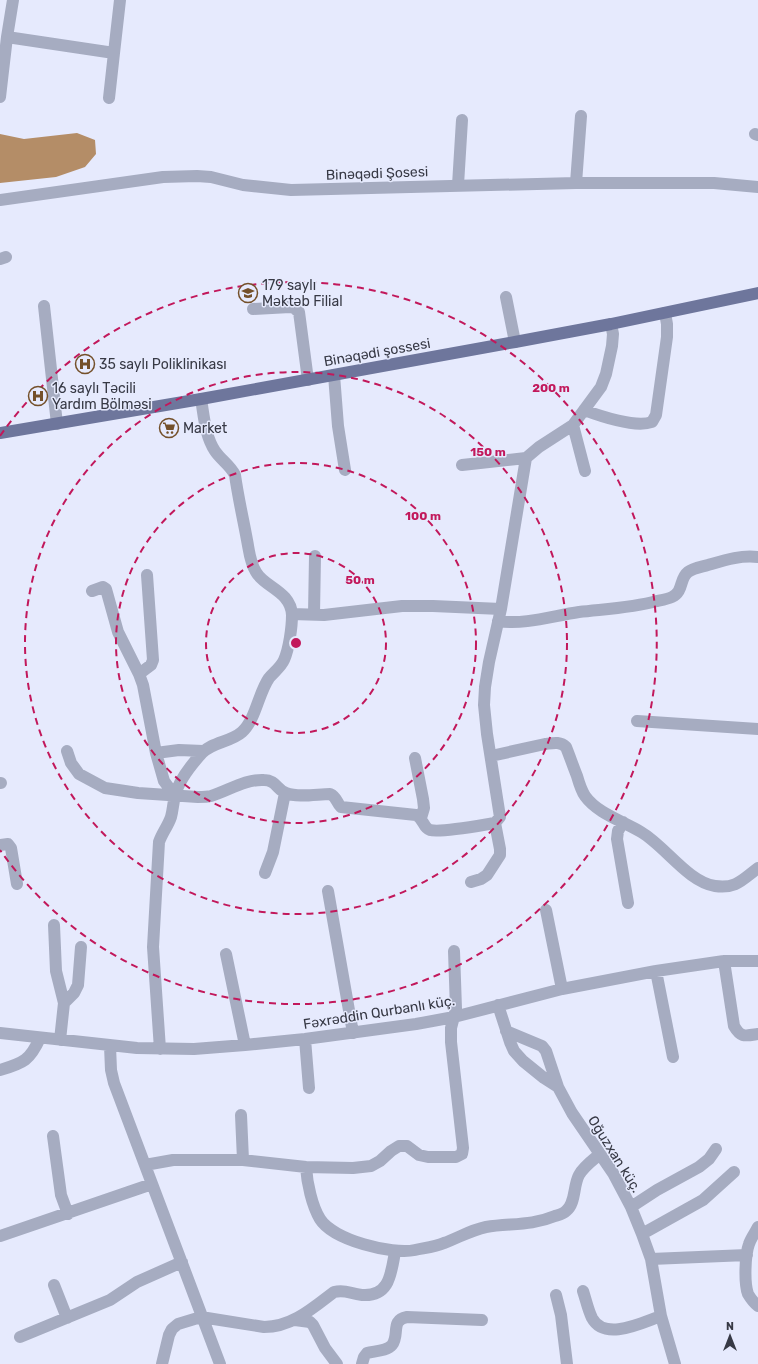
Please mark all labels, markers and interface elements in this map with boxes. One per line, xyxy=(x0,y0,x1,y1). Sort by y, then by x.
street label: Binəqədi Şosesi xyxy=(325,163,429,184)
place label: 179 saylı Məktəb Filial xyxy=(262,277,343,310)
school or university icon: 179 saylı Məktəb Filial xyxy=(237,282,259,304)
street label: Binəqədi şossesi xyxy=(322,335,432,370)
hospital icon: 35 saylı Poliklinikası xyxy=(74,353,96,375)
place label: 35 saylı Poliklinikası xyxy=(99,356,227,373)
place label: 16 saylı Təcili Yardım Bölməsi xyxy=(52,380,152,413)
text: 200 m xyxy=(532,381,570,395)
hospital icon: 16 saylı Təcili Yardım Bölməsi xyxy=(27,385,49,407)
supermarket icon: Market xyxy=(158,417,180,439)
place label: Market xyxy=(183,420,228,437)
text: 150 m xyxy=(470,445,506,459)
text: 100 m xyxy=(405,509,441,523)
text: 50 m xyxy=(345,573,375,587)
centre of rings xyxy=(289,636,303,650)
street label: Fəxrəddin Qurbanlı küç. xyxy=(302,992,456,1033)
street label: Oğuzxan küç. xyxy=(584,1113,645,1196)
north arrow xyxy=(710,1316,750,1356)
text: N xyxy=(726,1320,734,1333)

